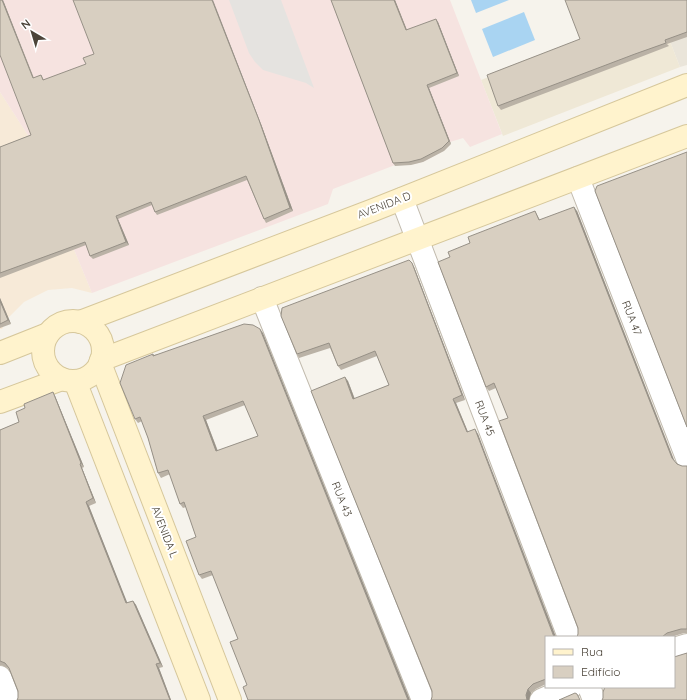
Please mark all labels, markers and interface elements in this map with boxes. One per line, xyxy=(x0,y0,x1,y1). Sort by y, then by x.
north arrow xyxy=(12,12,52,52)
text: N xyxy=(18,16,33,32)
street label: AVENIDA D xyxy=(355,188,413,222)
street label: RUA 47 xyxy=(619,299,645,338)
street label: RUA 45 xyxy=(472,398,498,438)
street label: RUA 43 xyxy=(329,479,355,519)
street label: AVENIDA L xyxy=(149,504,181,560)
legend xyxy=(545,636,675,688)
text: Rua xyxy=(581,644,603,659)
text: Edifício xyxy=(581,664,621,679)

